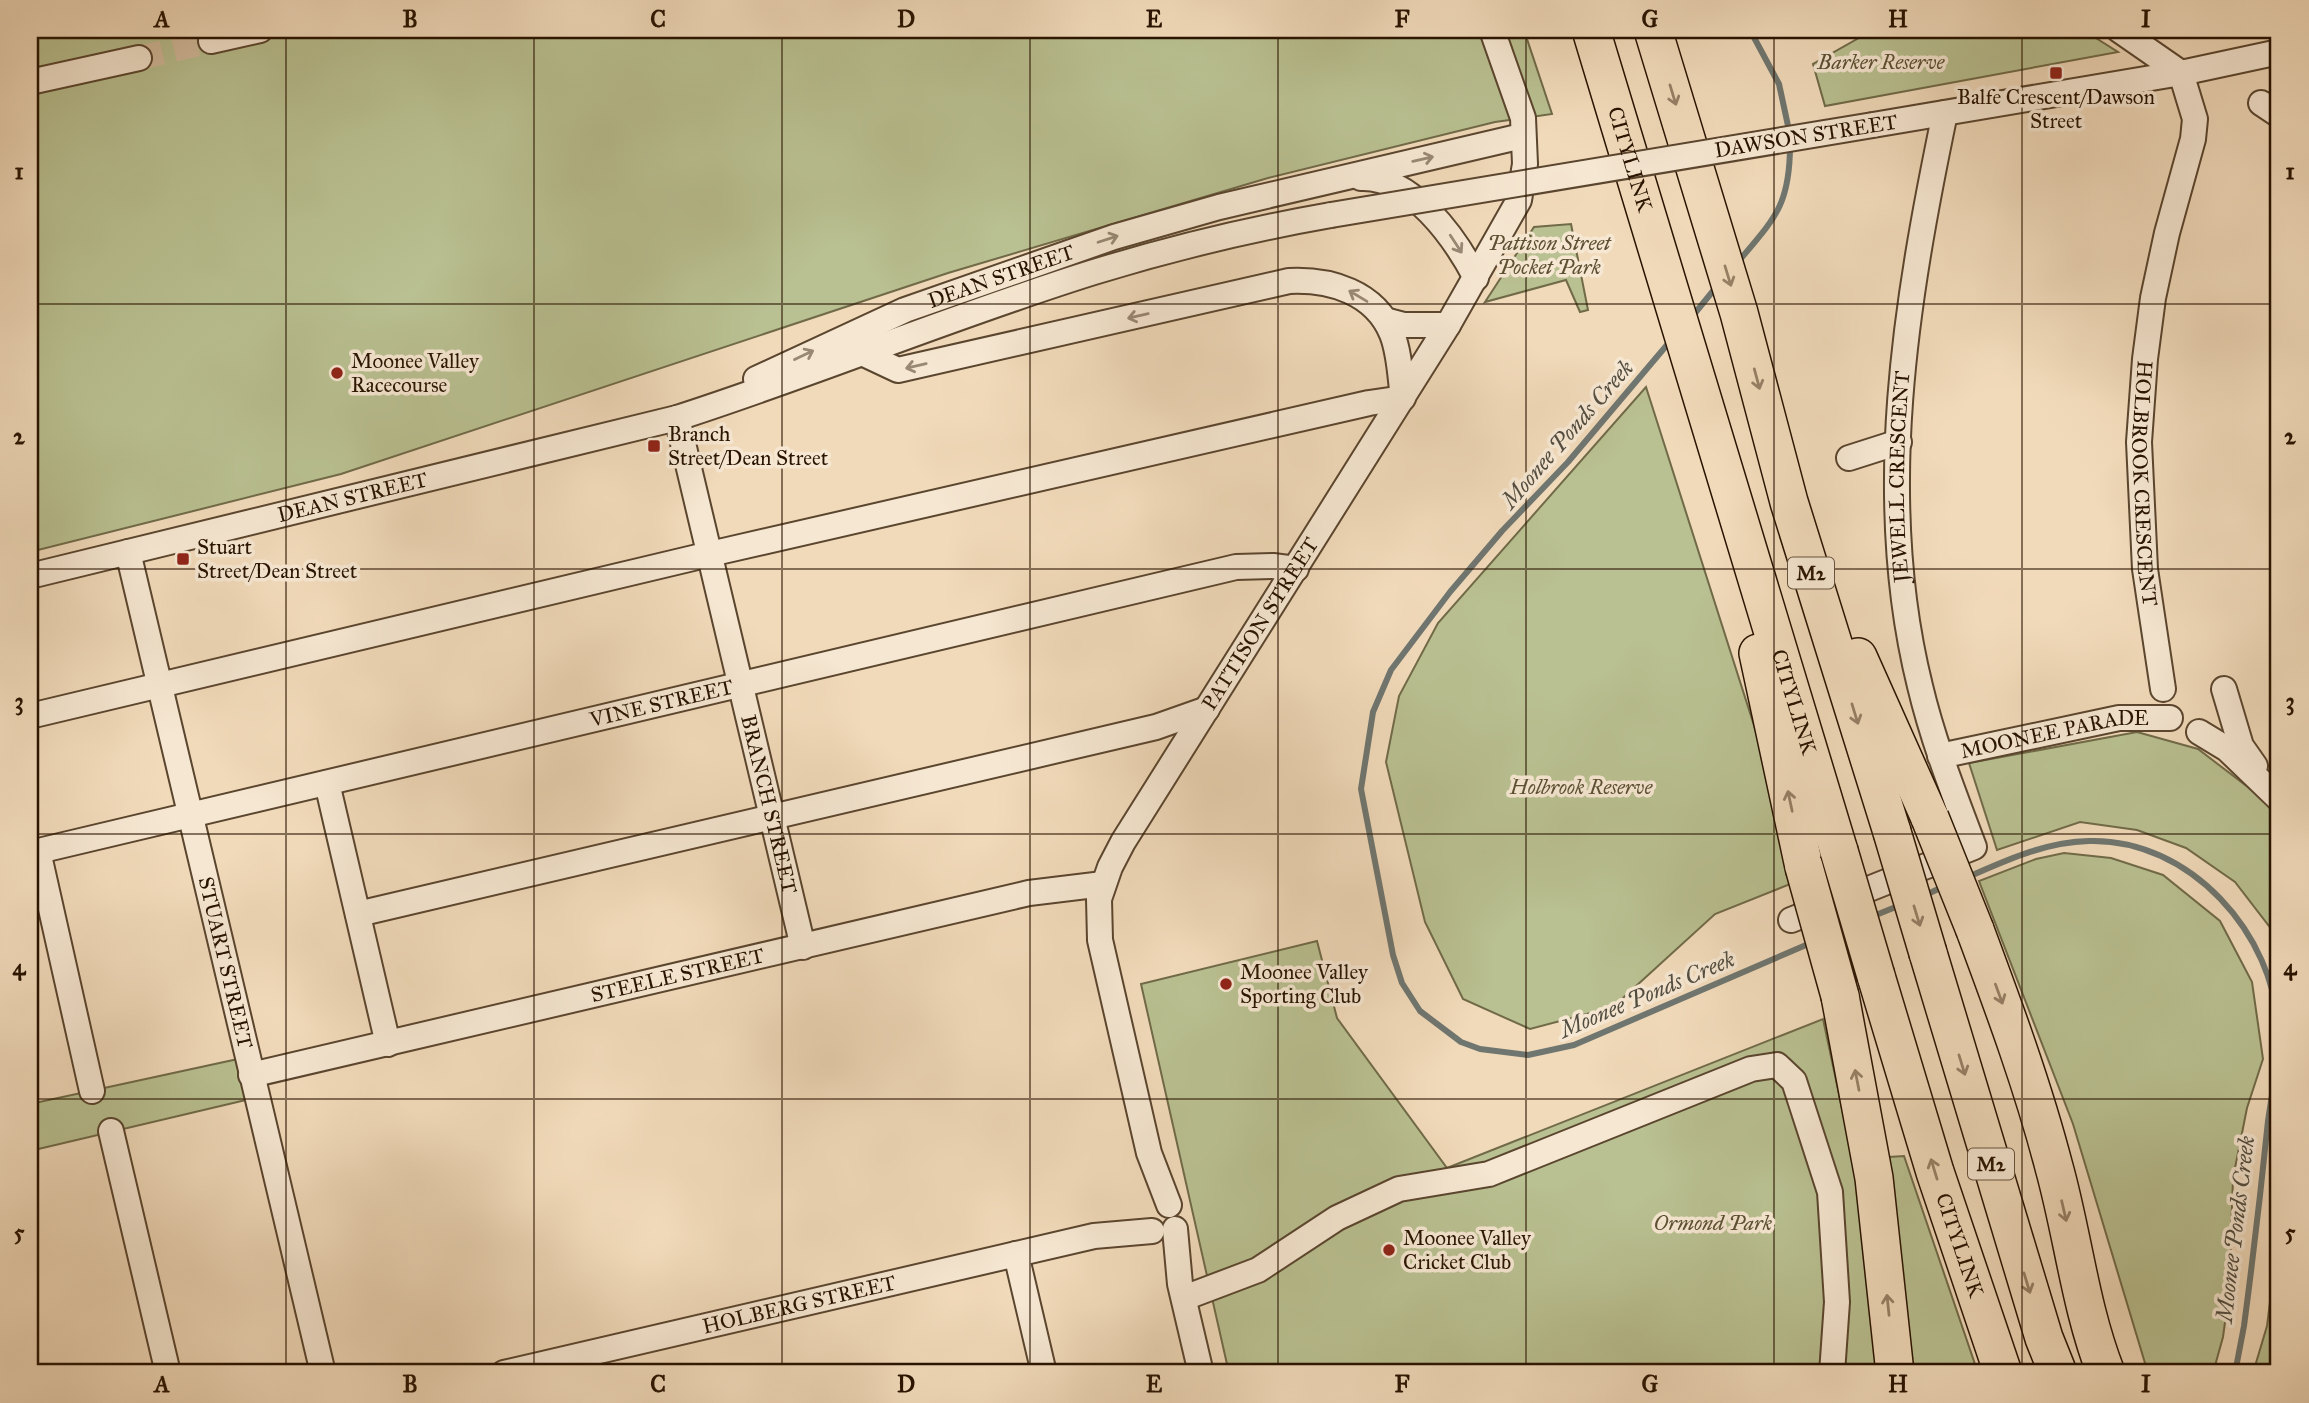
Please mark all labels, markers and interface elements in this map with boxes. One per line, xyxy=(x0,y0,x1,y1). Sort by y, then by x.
text: A xyxy=(152,5,170,33)
text: B xyxy=(402,5,418,33)
text: C xyxy=(650,5,666,33)
text: D xyxy=(897,5,915,33)
text: E xyxy=(1146,5,1163,33)
text: F xyxy=(1394,5,1410,33)
text: G xyxy=(1642,5,1659,33)
text: H xyxy=(1888,5,1908,33)
text: I xyxy=(2141,5,2151,33)
park label: Barker Reserve xyxy=(1817,49,1946,75)
marker: Balfe Crescent/Dawson Street xyxy=(2048,65,2064,81)
one-way arrow xyxy=(1668,84,1681,106)
place label: Balfe Crescent/Dawson Street xyxy=(1957,84,2155,134)
street label: CITYLINK xyxy=(1602,103,1659,216)
street label: DAWSON STREET xyxy=(1713,109,1899,163)
one-way arrow xyxy=(1412,152,1434,165)
text: 1 xyxy=(14,157,24,185)
text: 1 xyxy=(2285,157,2295,185)
park label: Pattison Street Pocket Park xyxy=(1488,230,1612,280)
one-way arrow xyxy=(1097,231,1119,244)
one-way arrow xyxy=(1449,233,1463,253)
street label: DEAN STREET xyxy=(924,239,1078,314)
one-way arrow xyxy=(1723,265,1736,287)
one-way arrow xyxy=(1348,289,1368,303)
one-way arrow xyxy=(1127,309,1150,323)
place label: Moonee Valley Racecourse xyxy=(351,348,480,398)
one-way arrow xyxy=(794,348,814,362)
water label: Moonee Ponds Creek xyxy=(1494,354,1639,515)
one-way arrow xyxy=(905,360,928,373)
street label: HOLBROOK CRESCENT xyxy=(2126,360,2163,608)
marker: Moonee Valley Racecourse xyxy=(329,365,345,381)
one-way arrow xyxy=(1751,367,1764,389)
street label: JEWELL CRESCENT xyxy=(1884,370,1916,586)
place label: Branch Street/Dean Street xyxy=(668,421,829,471)
text: 2 xyxy=(13,422,25,450)
text: 2 xyxy=(2284,422,2296,450)
marker: Branch Street/Dean Street xyxy=(646,438,662,454)
street label: DEAN STREET xyxy=(275,466,430,528)
street label: PATTISON STREET xyxy=(1196,533,1324,715)
place label: Stuart Street/Dean Street xyxy=(197,534,358,584)
marker: Stuart Street/Dean Street xyxy=(175,551,191,567)
road number: M2 xyxy=(1788,558,1834,588)
street label: CITYLINK xyxy=(1766,646,1822,759)
street label: VINE STREET xyxy=(586,674,736,733)
text: 3 xyxy=(14,687,24,716)
text: 3 xyxy=(2285,687,2295,716)
one-way arrow xyxy=(1850,703,1863,725)
street label: MOONEE PARADE xyxy=(1958,705,2149,764)
street label: BRANCH STREET xyxy=(735,712,803,896)
park label: Holbrook Reserve xyxy=(1509,774,1654,800)
one-way arrow xyxy=(1782,790,1796,813)
street label: STUART STREET xyxy=(193,874,258,1051)
one-way arrow xyxy=(1911,905,1924,927)
street label: STEELE STREET xyxy=(588,942,767,1008)
water label: Moonee Ponds Creek xyxy=(1553,944,1739,1044)
text: 4 xyxy=(13,953,27,981)
text: 4 xyxy=(2284,953,2298,981)
place label: Moonee Valley Sporting Club xyxy=(1240,959,1369,1009)
marker: Moonee Valley Sporting Club xyxy=(1218,976,1234,992)
one-way arrow xyxy=(1994,982,2006,1004)
one-way arrow xyxy=(1956,1054,1969,1076)
one-way arrow xyxy=(1850,1069,1863,1092)
water label: Moonee Ponds Creek xyxy=(2209,1134,2260,1326)
road number: M2 xyxy=(1968,1148,2014,1180)
one-way arrow xyxy=(1927,1159,1939,1181)
street label: CITYLINK xyxy=(1930,1190,1990,1302)
one-way arrow xyxy=(2059,1200,2072,1222)
park label: Ormond Park xyxy=(1654,1210,1773,1236)
text: 5 xyxy=(14,1218,25,1246)
text: 5 xyxy=(2285,1218,2296,1246)
place label: Moonee Valley Cricket Club xyxy=(1403,1225,1532,1275)
marker: Moonee Valley Cricket Club xyxy=(1381,1242,1397,1258)
street label: HOLBERG STREET xyxy=(700,1269,899,1340)
one-way arrow xyxy=(2022,1272,2035,1294)
one-way arrow xyxy=(1881,1295,1894,1317)
text: A xyxy=(152,1370,170,1398)
text: B xyxy=(402,1370,418,1398)
text: C xyxy=(650,1370,666,1398)
text: D xyxy=(897,1370,915,1398)
text: E xyxy=(1146,1370,1163,1398)
text: F xyxy=(1394,1370,1410,1398)
text: G xyxy=(1642,1370,1659,1398)
text: H xyxy=(1888,1370,1908,1398)
text: I xyxy=(2141,1370,2151,1398)

